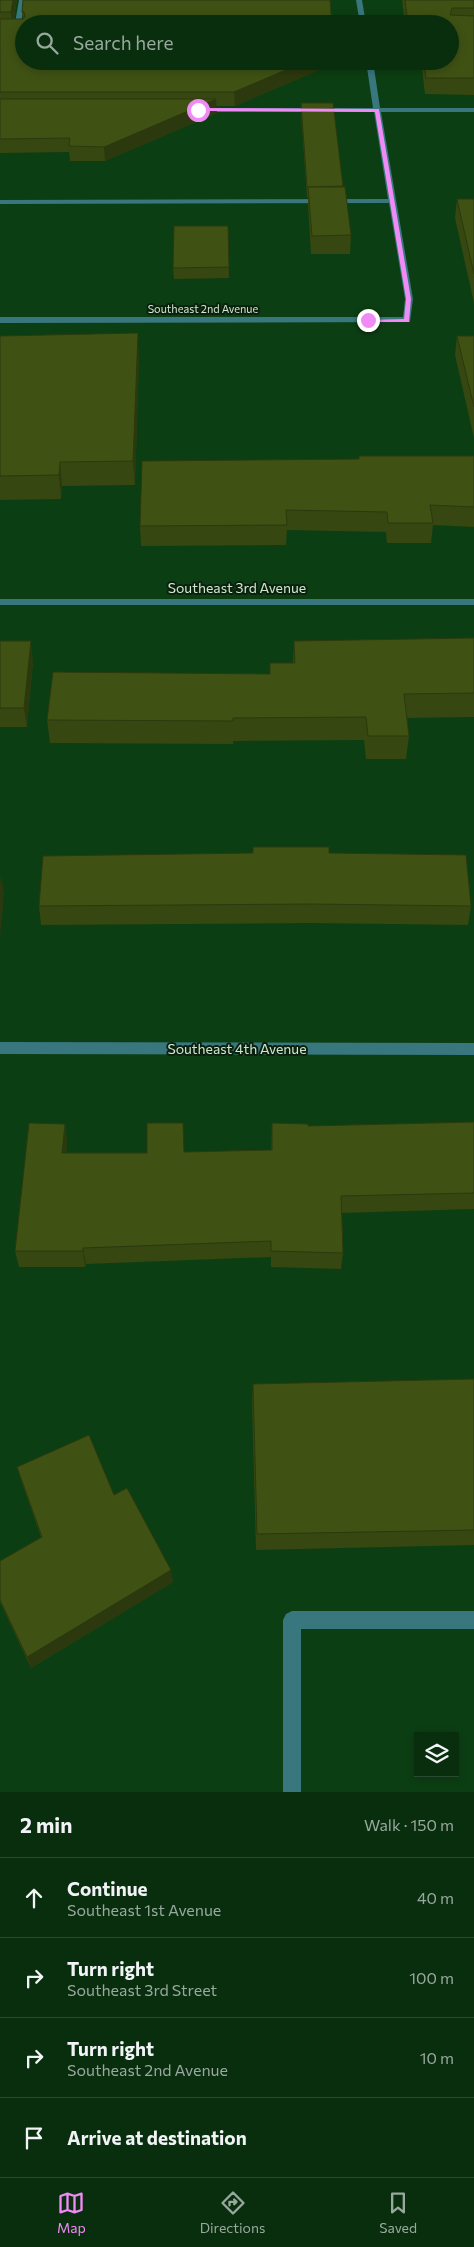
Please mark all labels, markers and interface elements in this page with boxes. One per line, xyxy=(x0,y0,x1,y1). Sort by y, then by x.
search box xyxy=(15,15,459,70)
icon: search xyxy=(33,29,61,57)
text: Search here xyxy=(73,31,173,54)
route start xyxy=(187,99,210,122)
street label: Southeast 2nd Avenue xyxy=(148,302,259,315)
route end xyxy=(357,309,380,332)
street label: Southeast 3rd Avenue xyxy=(168,579,306,596)
street label: Southeast 4th Avenue xyxy=(167,1040,307,1057)
map controls xyxy=(414,1732,459,1777)
button: layers xyxy=(414,1732,459,1777)
text: 2 min xyxy=(20,1812,72,1837)
text: Walk · 150 m xyxy=(364,1815,454,1834)
text: Continue xyxy=(67,1877,147,1900)
icon: ahead xyxy=(20,1884,48,1912)
text: 40 m xyxy=(417,1888,454,1907)
text: Southeast 1st Avenue xyxy=(67,1900,221,1919)
text: Turn right xyxy=(67,1957,154,1980)
icon: right xyxy=(20,1964,48,1992)
text: 100 m xyxy=(409,1968,454,1987)
text: Southeast 3rd Street xyxy=(67,1980,217,1999)
text: Turn right xyxy=(67,2037,154,2060)
icon: right xyxy=(20,2044,48,2072)
text: 10 m xyxy=(420,2048,454,2067)
text: Southeast 2nd Avenue xyxy=(67,2060,228,2079)
icon: arrive xyxy=(20,2124,48,2152)
text: Arrive at destination xyxy=(67,2126,247,2149)
tab: Map xyxy=(57,2189,86,2236)
tab: Directions xyxy=(200,2189,265,2236)
tab: Saved xyxy=(379,2189,417,2236)

